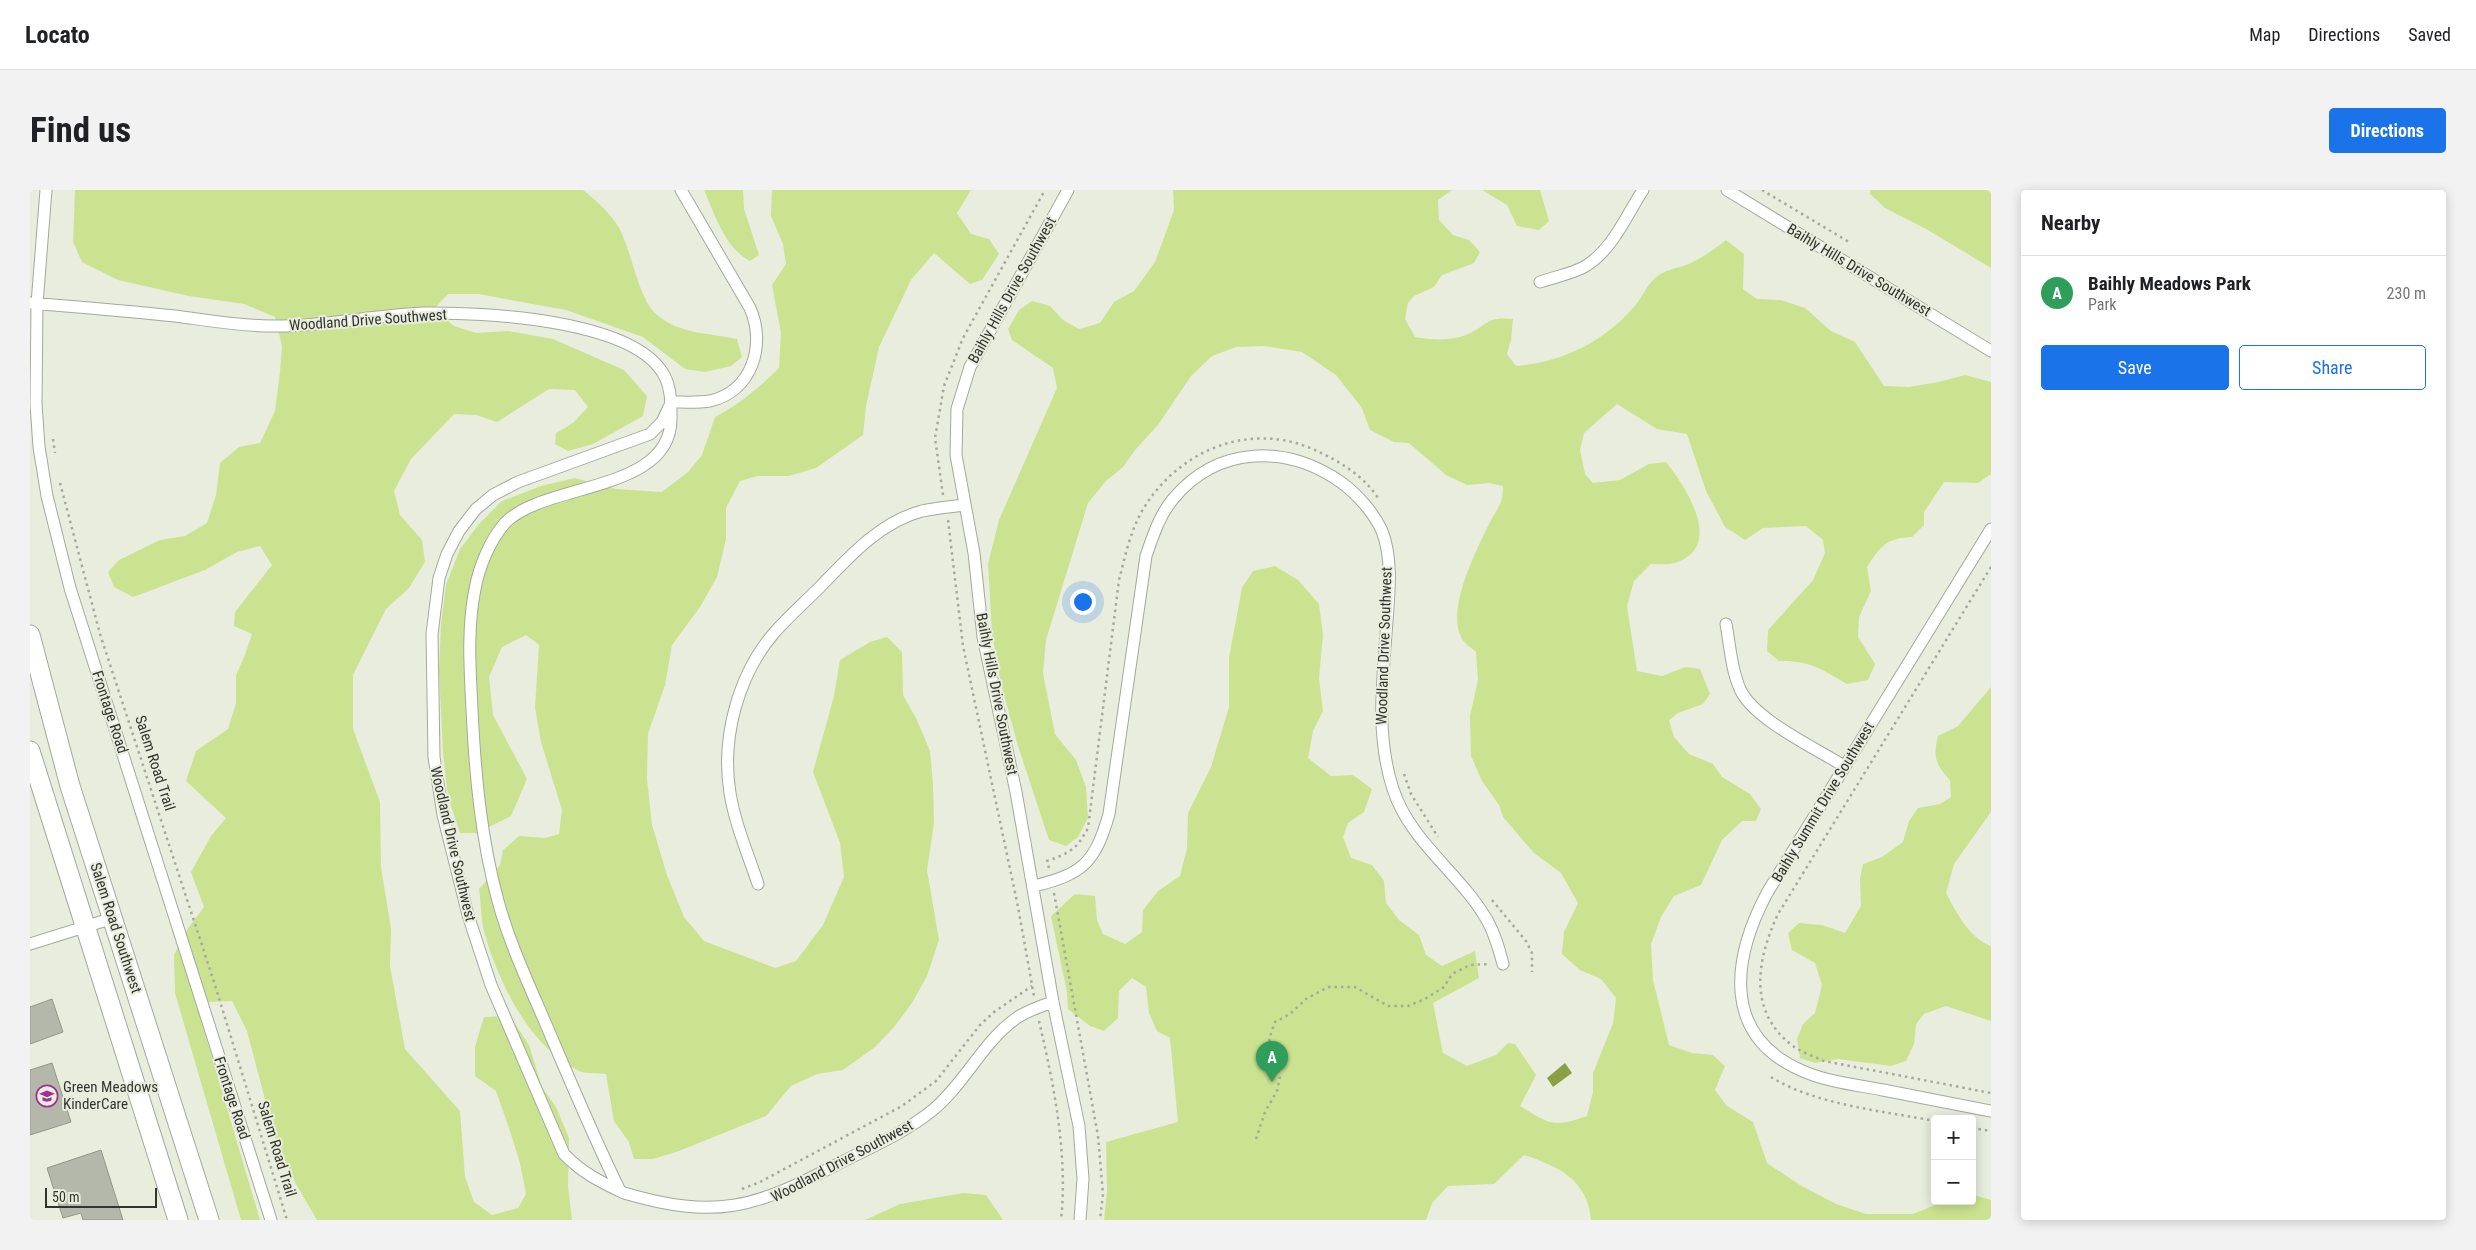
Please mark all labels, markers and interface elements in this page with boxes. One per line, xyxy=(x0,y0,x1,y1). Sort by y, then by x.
text: Locato xyxy=(25,21,90,49)
text: Map xyxy=(2249,24,2280,45)
text: Directions xyxy=(2308,24,2380,45)
text: Saved xyxy=(2408,24,2451,45)
button: Directions xyxy=(2329,108,2446,153)
text: Find us xyxy=(30,110,131,151)
text: Nearby xyxy=(2041,211,2100,235)
street label: Baihly Hills Drive Southwest xyxy=(964,214,1060,366)
street label: Baihly Hills Drive Southwest xyxy=(1784,220,1934,320)
text: Baihly Meadows Park xyxy=(2088,272,2251,295)
text: A xyxy=(2052,284,2062,303)
text: 230 m xyxy=(2387,284,2426,303)
text: Park xyxy=(2088,295,2117,314)
street label: Woodland Drive Southwest xyxy=(288,306,448,334)
button: Save xyxy=(2041,345,2229,390)
button: Share xyxy=(2239,345,2426,390)
street label: Woodland Drive Southwest xyxy=(1372,567,1396,725)
your location xyxy=(1070,589,1096,615)
street label: Baihly Hills Drive Southwest xyxy=(972,611,1022,777)
street label: Frontage Road xyxy=(88,668,132,756)
street label: Salem Road Trail xyxy=(131,713,179,813)
street label: Baihly Summit Drive Southwest xyxy=(1768,719,1878,885)
street label: Woodland Drive Southwest xyxy=(426,765,480,923)
street label: Salem Road Southwest xyxy=(86,861,146,995)
pin: A xyxy=(1256,1041,1288,1082)
street label: Frontage Road xyxy=(210,1054,254,1142)
place label: Green Meadows KinderCare xyxy=(63,1078,158,1113)
school or university icon: Green Meadows KinderCare xyxy=(35,1084,59,1108)
street label: Salem Road Trail xyxy=(254,1099,300,1199)
map controls xyxy=(1931,1115,1976,1205)
button: + xyxy=(1931,1115,1976,1160)
street label: Woodland Drive Southwest xyxy=(768,1116,916,1206)
button: − xyxy=(1931,1160,1976,1205)
scale bar xyxy=(45,1185,158,1208)
text: 50 m xyxy=(52,1189,80,1205)

